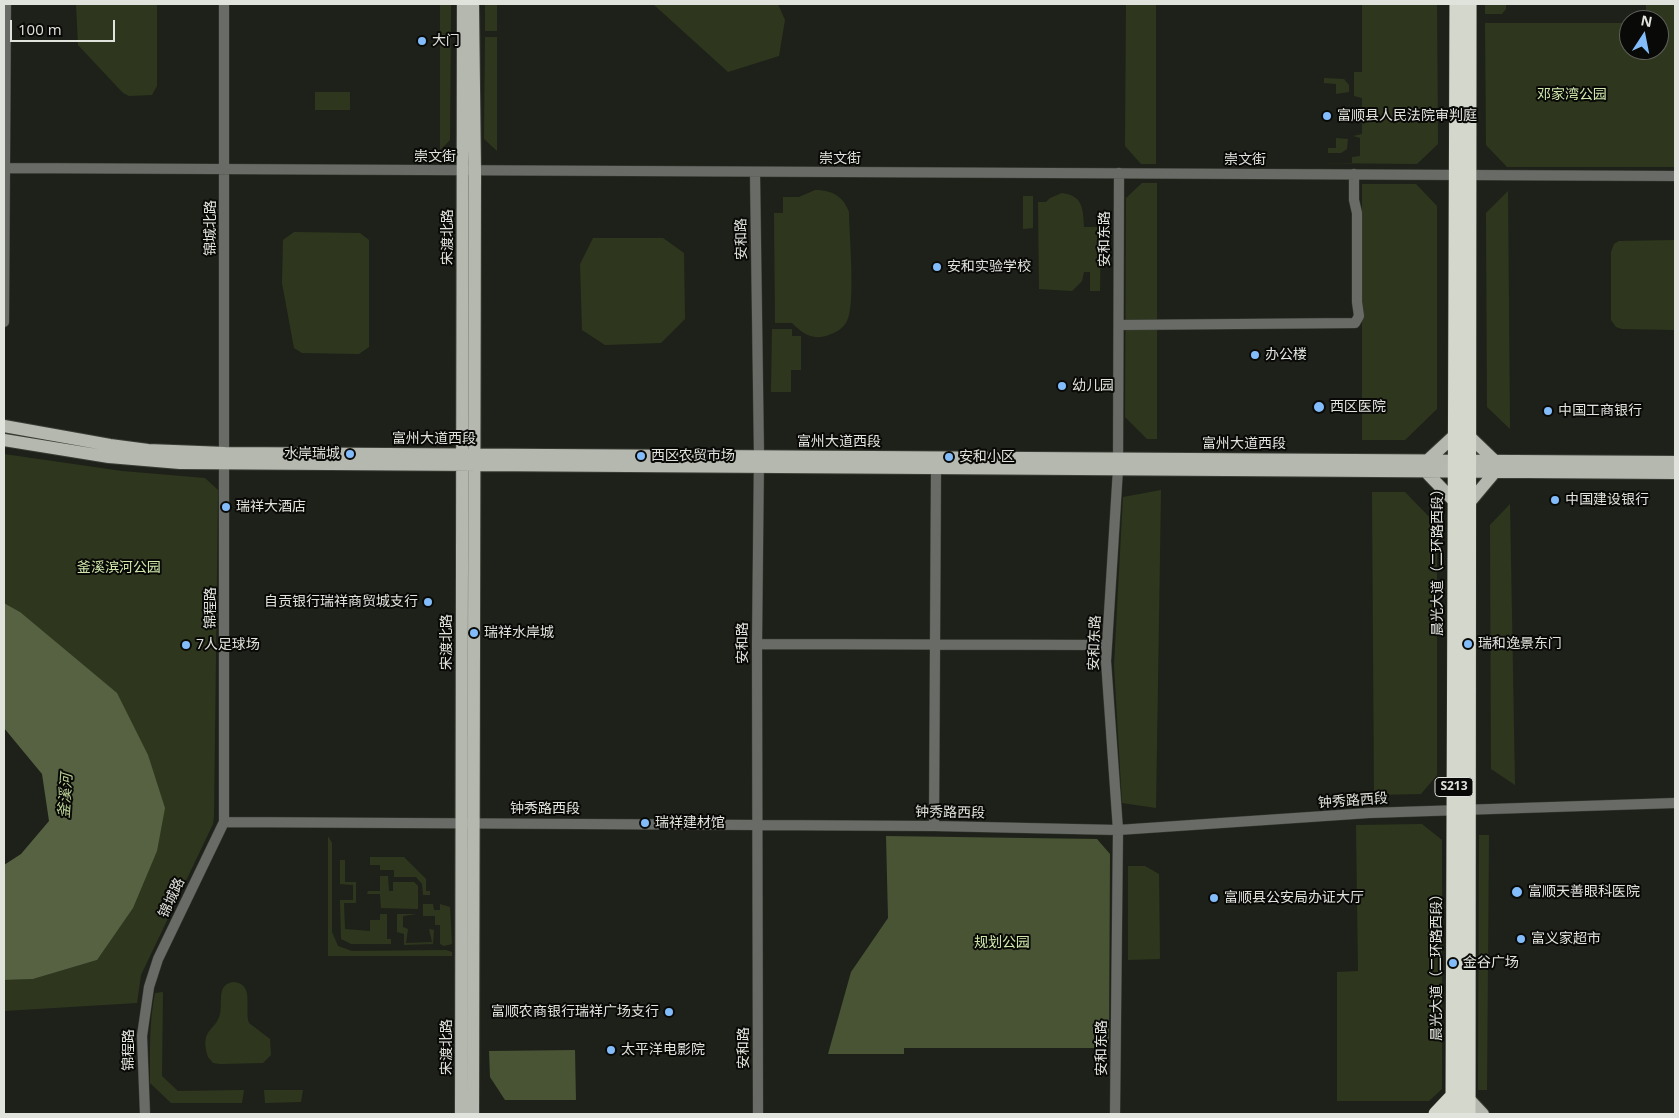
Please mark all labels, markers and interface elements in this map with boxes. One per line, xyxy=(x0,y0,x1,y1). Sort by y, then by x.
scale bar xyxy=(12,10,118,42)
north arrow xyxy=(1619,10,1669,60)
text: N xyxy=(1639,10,1654,31)
text: 100 m xyxy=(18,19,62,39)
place label: 大门 xyxy=(432,33,460,49)
marker: 大门 xyxy=(416,35,428,47)
park label: 邓家湾公园 xyxy=(1537,87,1607,103)
place label: 富顺县人民法院审判庭 xyxy=(1337,108,1477,124)
marker: 富顺县人民法院审判庭 xyxy=(1321,110,1333,122)
street label: 崇文街 xyxy=(414,149,456,165)
street label: 崇文街 xyxy=(819,151,861,167)
street label: 崇文街 xyxy=(1224,152,1266,168)
street label: 锦城北路 xyxy=(203,200,219,256)
street label: 宋渡北路 xyxy=(440,209,456,265)
street label: 安和东路 xyxy=(1097,211,1113,267)
street label: 安和路 xyxy=(733,218,751,260)
place label: 安和实验学校 xyxy=(947,259,1031,275)
marker: 安和实验学校 xyxy=(931,261,943,273)
place label: 办公楼 xyxy=(1265,347,1307,363)
marker: 办公楼 xyxy=(1249,349,1261,361)
place label: 幼儿园 xyxy=(1072,378,1114,394)
marker: 幼儿园 xyxy=(1056,380,1068,392)
place label: 西区医院 xyxy=(1330,399,1386,415)
marker: 西区医院 xyxy=(1312,400,1326,414)
place label: 中国工商银行 xyxy=(1558,403,1642,419)
marker: 中国工商银行 xyxy=(1542,405,1554,417)
street label: 富州大道西段 xyxy=(392,431,476,447)
street label: 富州大道西段 xyxy=(797,434,881,450)
street label: 富州大道西段 xyxy=(1202,436,1286,452)
place label: 水岸瑞城 xyxy=(284,446,340,462)
marker: 水岸瑞城 xyxy=(344,448,356,460)
place label: 西区农贸市场 xyxy=(651,448,735,464)
place label: 安和小区 xyxy=(959,449,1015,465)
marker: 西区农贸市场 xyxy=(635,450,647,462)
marker: 安和小区 xyxy=(943,451,955,463)
street label: 晨光大道（二环路西段） xyxy=(1430,482,1446,636)
place label: 中国建设银行 xyxy=(1565,492,1649,508)
marker: 中国建设银行 xyxy=(1549,494,1561,506)
place label: 瑞祥大酒店 xyxy=(236,499,306,515)
marker: 瑞祥大酒店 xyxy=(220,501,232,513)
park label: 釜溪滨河公园 xyxy=(77,560,161,576)
street label: 锦程路 xyxy=(203,587,219,629)
place label: 自贡银行瑞祥商贸城支行 xyxy=(264,594,418,610)
marker: 自贡银行瑞祥商贸城支行 xyxy=(422,596,434,608)
street label: 宋渡北路 xyxy=(439,614,455,670)
street label: 安和东路 xyxy=(1086,615,1104,671)
street label: 安和路 xyxy=(735,622,751,664)
place label: 瑞祥水岸城 xyxy=(484,625,554,641)
marker: 瑞祥水岸城 xyxy=(468,627,480,639)
place label: 瑞和逸景东门 xyxy=(1478,636,1562,652)
place label: 7人足球场 xyxy=(196,637,260,653)
marker: 瑞和逸景东门 xyxy=(1462,638,1474,650)
marker: 7人足球场 xyxy=(180,639,192,651)
water label: 釜溪河 xyxy=(55,773,77,819)
road number: S213 xyxy=(1435,778,1473,796)
street label: 钟秀路西段 xyxy=(1317,790,1389,812)
street label: 钟秀路西段 xyxy=(510,801,580,817)
street label: 钟秀路西段 xyxy=(915,804,985,822)
place label: 瑞祥建材馆 xyxy=(655,815,725,831)
marker: 瑞祥建材馆 xyxy=(639,817,651,829)
street label: 锦城路 xyxy=(156,875,188,921)
place label: 富顺天善眼科医院 xyxy=(1528,884,1640,900)
marker: 富顺天善眼科医院 xyxy=(1510,885,1524,899)
street label: 晨光大道（二环路西段） xyxy=(1429,887,1445,1041)
place label: 富顺县公安局办证大厅 xyxy=(1224,890,1364,906)
marker: 富顺县公安局办证大厅 xyxy=(1208,892,1220,904)
place label: 富义家超市 xyxy=(1531,931,1601,947)
marker: 富义家超市 xyxy=(1515,933,1527,945)
park label: 规划公园 xyxy=(974,935,1030,951)
place label: 金谷广场 xyxy=(1463,955,1519,971)
marker: 金谷广场 xyxy=(1447,957,1459,969)
place label: 富顺农商银行瑞祥广场支行 xyxy=(491,1004,659,1020)
marker: 富顺农商银行瑞祥广场支行 xyxy=(663,1006,675,1018)
street label: 宋渡北路 xyxy=(439,1019,455,1075)
street label: 安和东路 xyxy=(1094,1020,1110,1076)
street label: 安和路 xyxy=(736,1027,752,1069)
street label: 锦程路 xyxy=(121,1029,137,1071)
place label: 太平洋电影院 xyxy=(621,1042,705,1058)
marker: 太平洋电影院 xyxy=(605,1044,617,1056)

